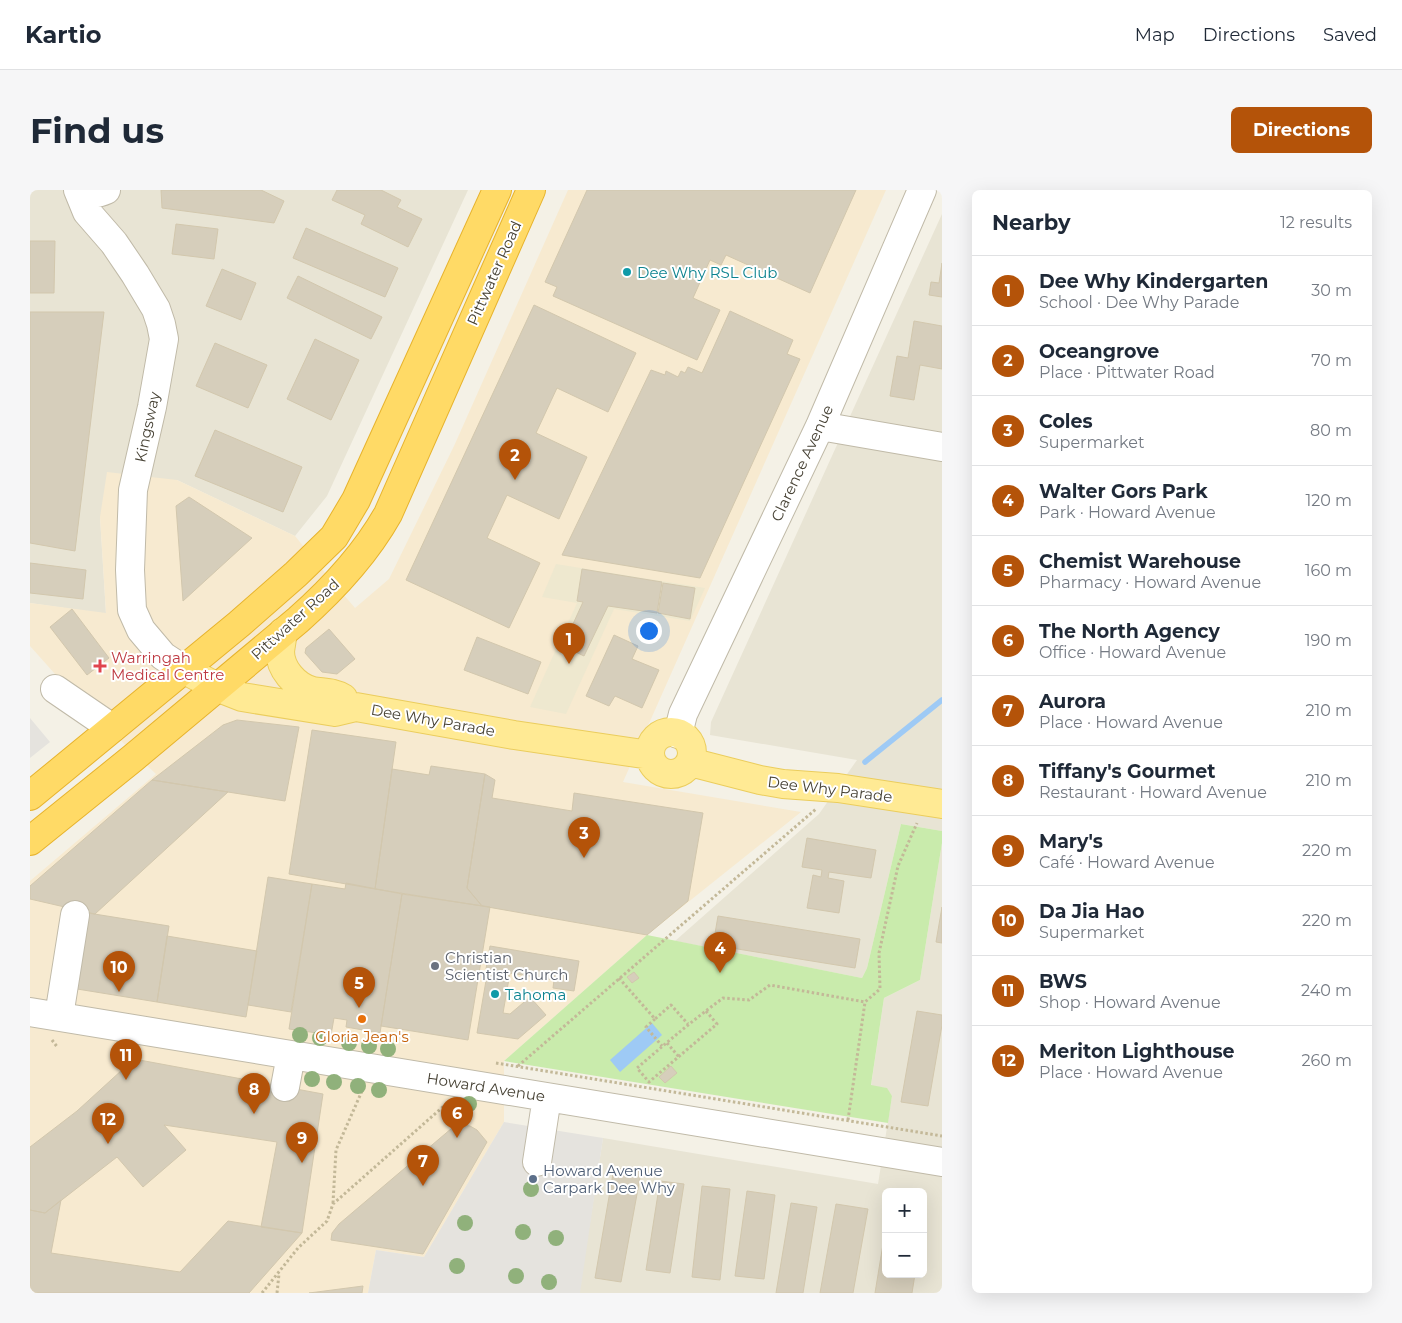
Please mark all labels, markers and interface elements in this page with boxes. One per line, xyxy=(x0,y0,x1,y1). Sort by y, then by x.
text: Kartio xyxy=(25,20,101,49)
text: Map xyxy=(1135,24,1175,46)
text: Directions xyxy=(1203,24,1295,46)
text: Saved xyxy=(1323,24,1377,46)
button: Directions xyxy=(1231,107,1372,153)
text: Find us xyxy=(30,109,164,152)
text: Nearby xyxy=(992,210,1071,235)
text: 12 results xyxy=(1280,213,1352,232)
street label: Pittwater Road xyxy=(462,218,526,328)
place label: Dee Why RSL Club xyxy=(637,263,778,282)
marker: Dee Why RSL Club xyxy=(621,266,633,278)
text: Dee Why Kindergarten xyxy=(1039,270,1268,293)
text: 1 xyxy=(1005,281,1011,300)
text: 30 m xyxy=(1311,281,1352,300)
text: School · Dee Why Parade xyxy=(1039,293,1239,312)
text: Oceangrove xyxy=(1039,340,1159,363)
text: 2 xyxy=(1003,351,1013,370)
text: 70 m xyxy=(1311,351,1352,370)
text: Place · Pittwater Road xyxy=(1039,363,1215,382)
street label: Kingsway xyxy=(130,389,164,464)
street label: Clarence Avenue xyxy=(767,402,837,524)
text: Coles xyxy=(1039,410,1093,433)
text: 3 xyxy=(1003,421,1013,440)
text: 80 m xyxy=(1310,421,1352,440)
text: Supermarket xyxy=(1039,433,1145,452)
pin: 2 xyxy=(499,439,531,480)
text: Walter Gors Park xyxy=(1039,480,1208,503)
text: 4 xyxy=(1002,491,1014,510)
text: 120 m xyxy=(1305,491,1352,510)
text: Park · Howard Avenue xyxy=(1039,503,1216,522)
text: Chemist Warehouse xyxy=(1039,550,1241,573)
text: 5 xyxy=(1003,561,1013,580)
text: 160 m xyxy=(1305,561,1352,580)
text: Pharmacy · Howard Avenue xyxy=(1039,573,1261,592)
street label: Pittwater Road xyxy=(247,574,343,664)
your location xyxy=(636,618,662,644)
text: The North Agency xyxy=(1039,620,1220,643)
pin: 1 xyxy=(553,623,585,664)
text: 6 xyxy=(1003,631,1013,650)
text: 190 m xyxy=(1305,631,1352,650)
text: Office · Howard Avenue xyxy=(1039,643,1226,662)
place label: Warringah Medical Centre xyxy=(111,648,224,684)
marker: Warringah Medical Centre xyxy=(93,659,107,673)
text: Aurora xyxy=(1039,690,1106,713)
street label: Dee Why Parade xyxy=(369,700,497,740)
text: 7 xyxy=(1003,701,1013,720)
text: 210 m xyxy=(1305,701,1352,720)
text: Place · Howard Avenue xyxy=(1039,713,1223,732)
text: Tiffany's Gourmet xyxy=(1039,760,1216,783)
text: 8 xyxy=(1003,771,1013,790)
text: 210 m xyxy=(1305,771,1352,790)
street label: Dee Why Parade xyxy=(766,772,894,806)
text: Restaurant · Howard Avenue xyxy=(1039,783,1267,802)
pin: 3 xyxy=(568,817,600,858)
text: Mary's xyxy=(1039,830,1103,853)
text: 9 xyxy=(1003,841,1013,860)
text: 220 m xyxy=(1302,841,1352,860)
text: Café · Howard Avenue xyxy=(1039,853,1215,872)
text: Da Jia Hao xyxy=(1039,900,1145,923)
text: 10 xyxy=(999,911,1017,930)
text: 220 m xyxy=(1302,911,1352,930)
text: Supermarket xyxy=(1039,923,1145,942)
pin: 4 xyxy=(704,932,736,973)
place label: Christian Scientist Church xyxy=(445,948,568,984)
pin: 10 xyxy=(103,951,135,992)
marker: Christian Scientist Church xyxy=(429,960,441,972)
pin: 5 xyxy=(343,967,375,1008)
text: BWS xyxy=(1039,970,1087,993)
text: 11 xyxy=(1002,981,1014,1000)
text: 240 m xyxy=(1301,981,1352,1000)
place label: Tahoma xyxy=(505,985,566,1004)
marker: Tahoma xyxy=(489,988,501,1000)
text: Shop · Howard Avenue xyxy=(1039,993,1221,1012)
marker: Gloria Jean's xyxy=(356,1013,368,1025)
place label: Gloria Jean's xyxy=(315,1027,409,1046)
pin: 11 xyxy=(110,1039,142,1080)
text: Meriton Lighthouse xyxy=(1039,1040,1235,1063)
text: 12 xyxy=(1000,1051,1016,1070)
text: 260 m xyxy=(1301,1051,1352,1070)
text: Place · Howard Avenue xyxy=(1039,1063,1223,1082)
street label: Howard Avenue xyxy=(425,1068,547,1106)
pin: 8 xyxy=(238,1073,270,1114)
pin: 6 xyxy=(441,1097,473,1138)
pin: 12 xyxy=(92,1103,124,1144)
pin: 9 xyxy=(286,1122,318,1163)
pin: 7 xyxy=(407,1145,439,1186)
place label: Howard Avenue Carpark Dee Why xyxy=(543,1161,676,1197)
marker: Howard Avenue Carpark Dee Why xyxy=(527,1173,539,1185)
map controls xyxy=(882,1188,927,1278)
button: + xyxy=(882,1188,927,1233)
button: − xyxy=(882,1233,927,1278)

